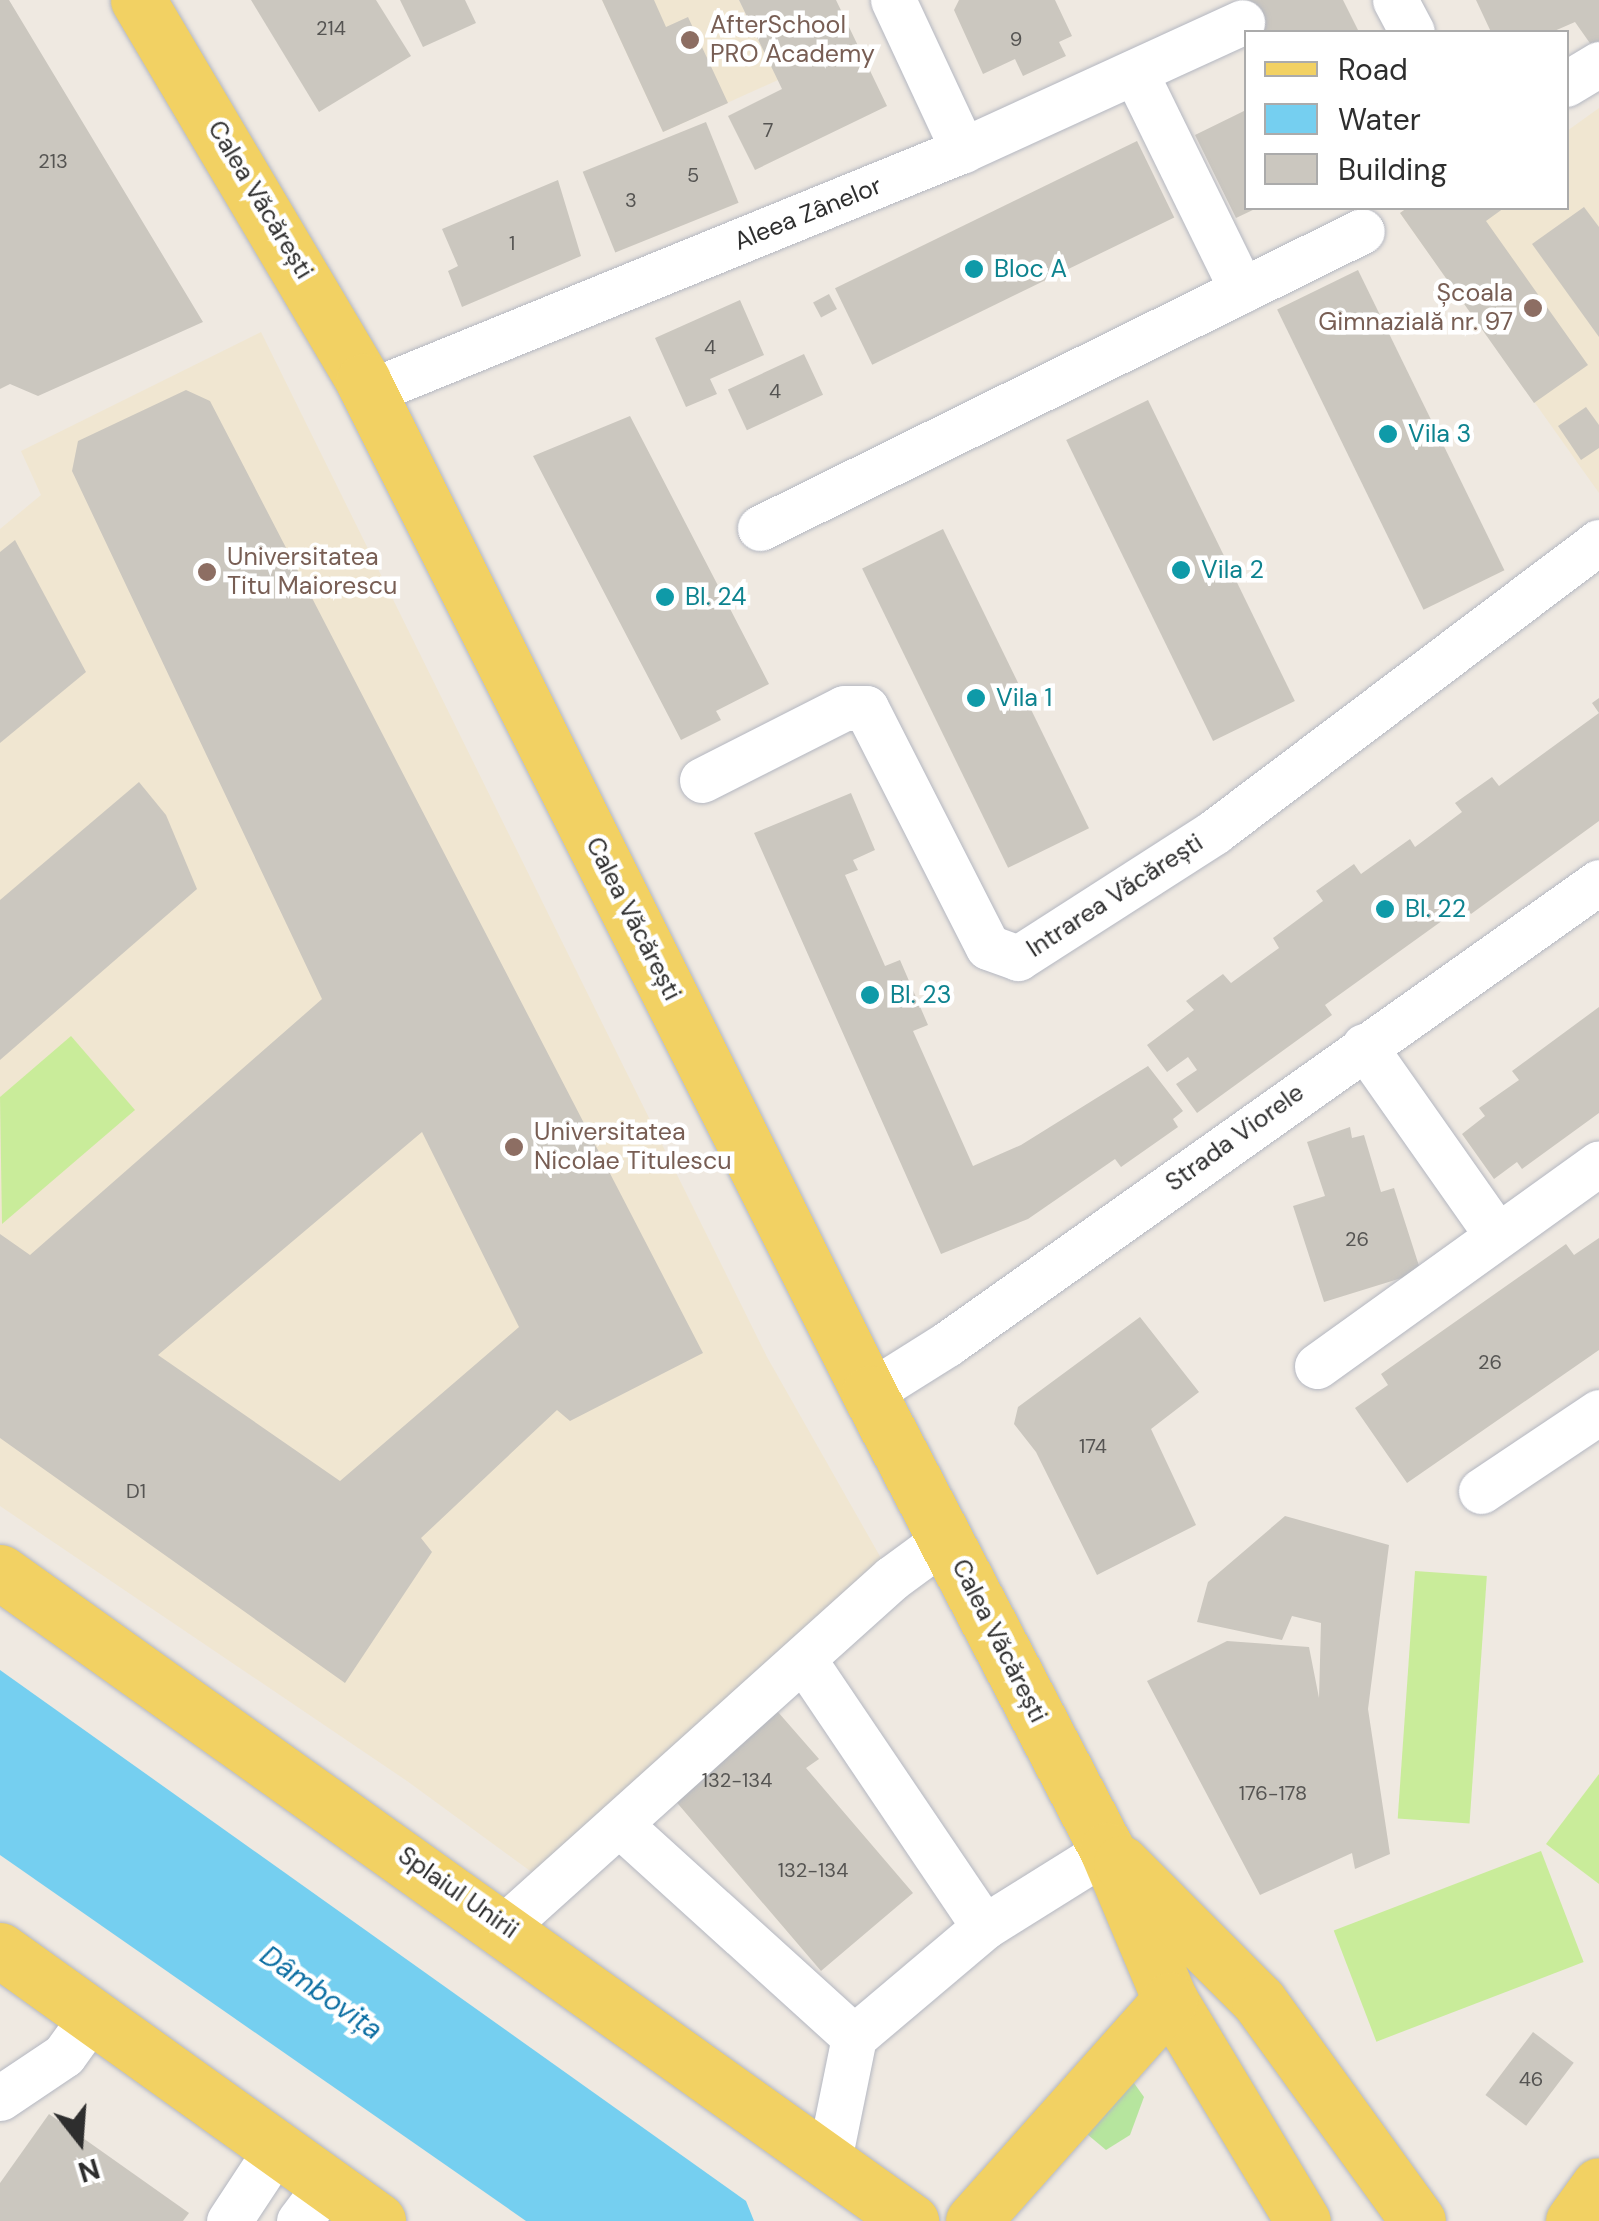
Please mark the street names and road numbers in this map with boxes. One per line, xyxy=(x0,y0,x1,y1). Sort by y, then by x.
street label: Calea Văcărești xyxy=(201,115,319,285)
street label: Aleea Zânelor xyxy=(730,171,886,257)
street label: Intrarea Văcărești xyxy=(1021,828,1209,964)
street label: Calea Văcărești xyxy=(579,832,687,1006)
street label: Strada Viorele xyxy=(1160,1078,1310,1198)
street label: Calea Văcărești xyxy=(945,1554,1053,1728)
street label: Splaiul Unirii xyxy=(392,1841,524,1945)

